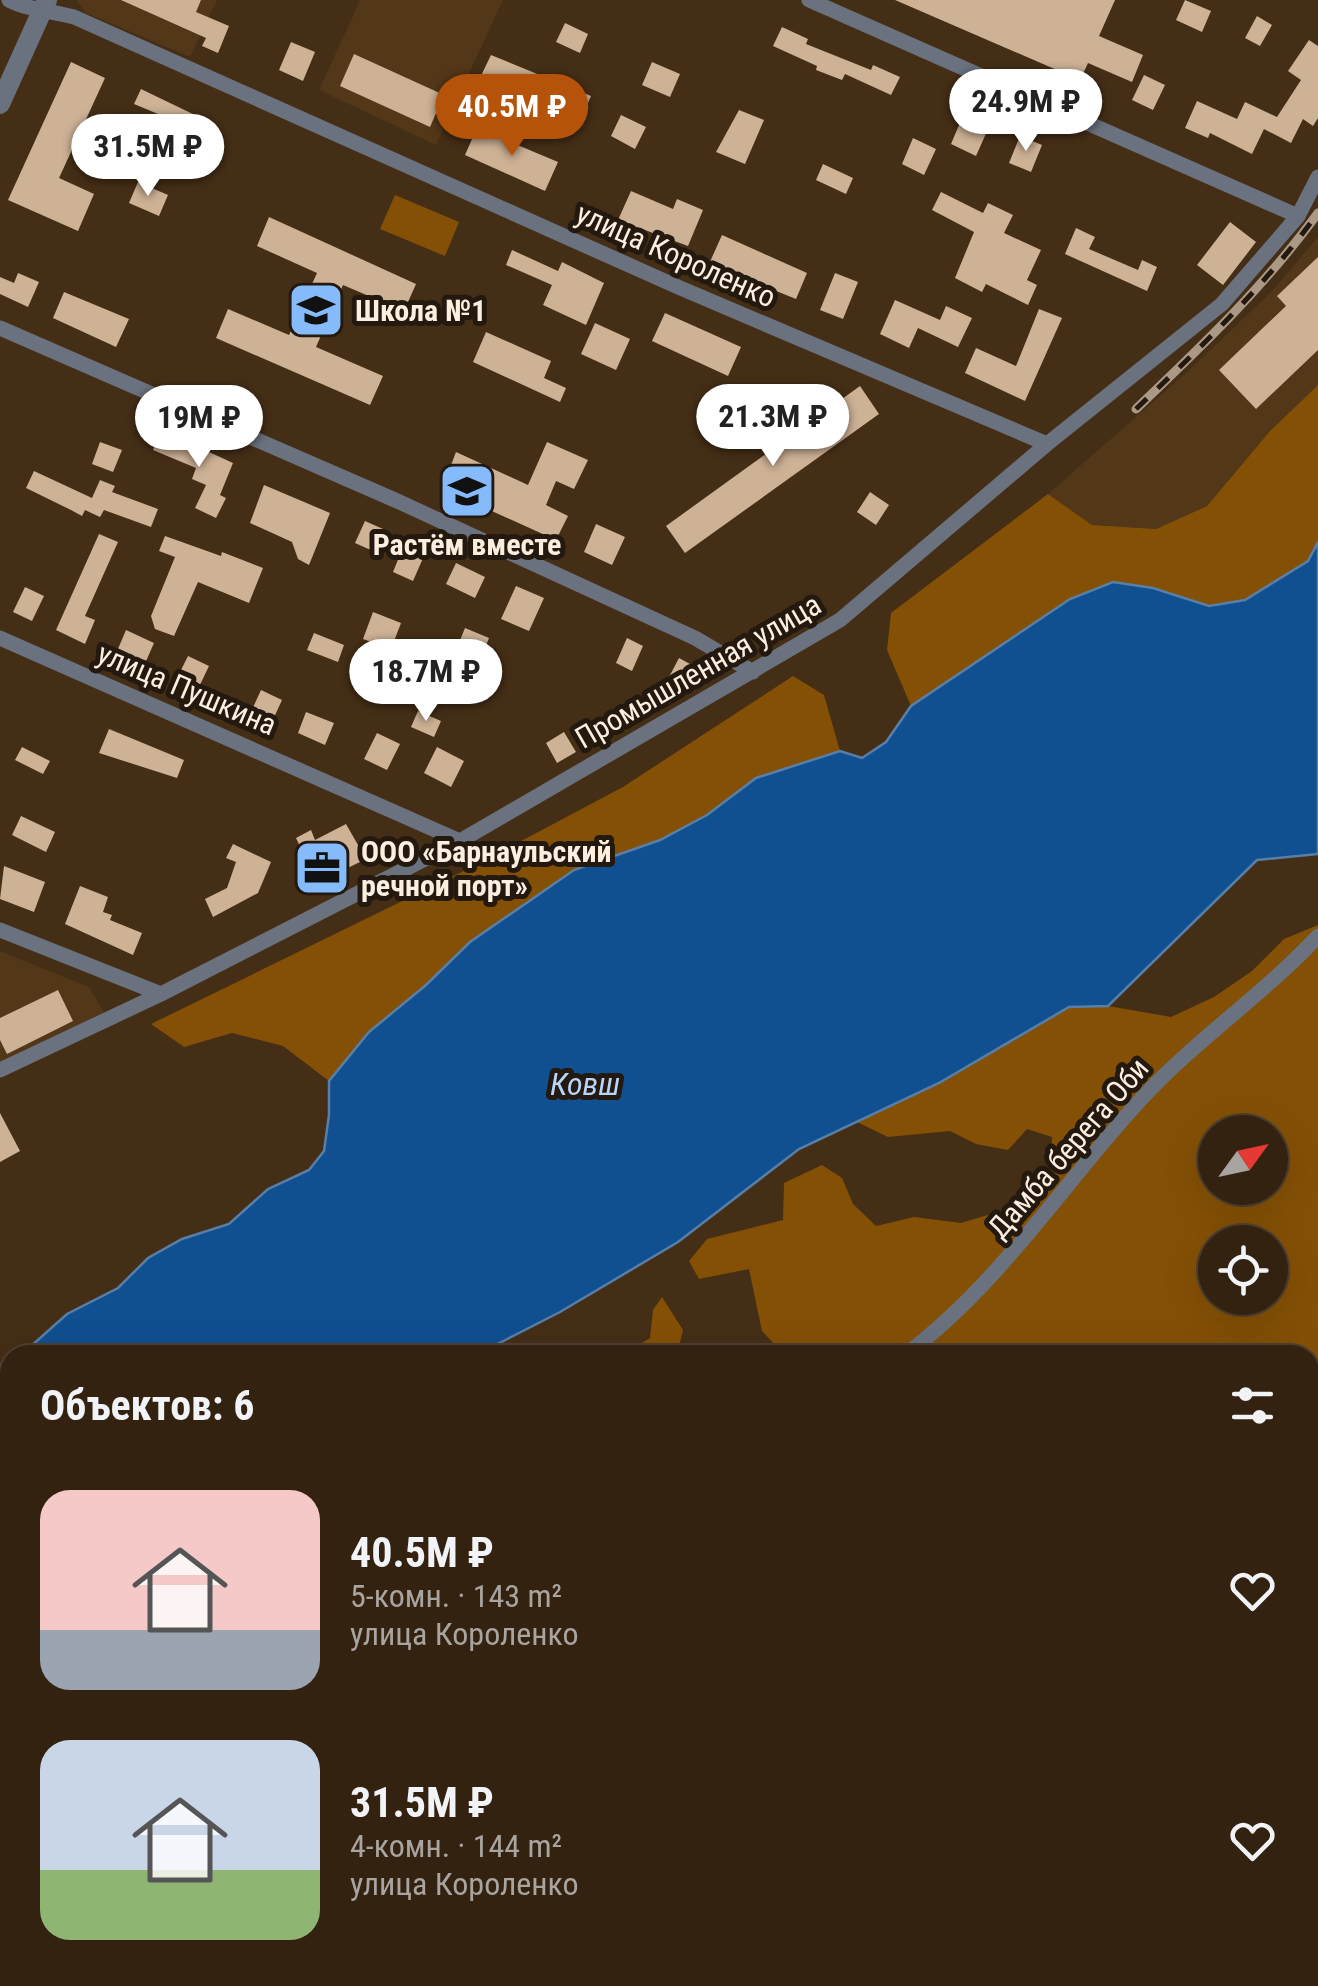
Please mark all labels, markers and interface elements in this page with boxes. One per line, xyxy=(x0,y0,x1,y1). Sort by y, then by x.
pin: 24.9M ₽ xyxy=(934,69,1118,154)
pin: 40.5M ₽ xyxy=(420,74,604,159)
text: 24.9M ₽ xyxy=(971,82,1081,120)
text: 40.5M ₽ xyxy=(457,87,567,125)
pin: 31.5M ₽ xyxy=(56,114,240,199)
text: 31.5M ₽ xyxy=(93,127,203,165)
street label: улица Короленко xyxy=(571,195,781,315)
school or university icon: Школа №1 xyxy=(286,280,346,340)
place label: Школа №1 xyxy=(355,293,486,328)
pin: 21.3M ₽ xyxy=(681,384,865,469)
pin: 19M ₽ xyxy=(129,385,269,470)
text: 21.3M ₽ xyxy=(718,397,828,435)
text: 19M ₽ xyxy=(157,398,241,436)
school or university icon: Растём вместе xyxy=(437,461,497,521)
place label: Растём вместе xyxy=(373,527,561,562)
street label: Промышленная улица xyxy=(569,586,827,756)
street label: улица Пушкина xyxy=(92,636,282,742)
pin: 18.7M ₽ xyxy=(334,639,518,724)
text: 18.7M ₽ xyxy=(371,652,481,690)
place label: ООО «Барнаульский речной порт» xyxy=(361,834,611,903)
office icon: ООО «Барнаульский речной порт» xyxy=(292,838,352,898)
street label: Дамба берега Оби xyxy=(980,1051,1156,1245)
water label: Ковш xyxy=(550,1065,620,1103)
north arrow xyxy=(1198,1115,1288,1205)
map controls xyxy=(1198,1115,1288,1315)
button: locate xyxy=(1198,1225,1288,1315)
icon: filters xyxy=(1225,1378,1280,1433)
text: Объектов: 6 xyxy=(40,1381,254,1430)
text: 40.5M ₽ xyxy=(350,1528,494,1577)
icon: home xyxy=(120,1530,240,1650)
icon: heart xyxy=(1225,1563,1280,1618)
text: 5-комн. · 143 m² xyxy=(350,1577,562,1615)
text: улица Короленко xyxy=(350,1615,579,1653)
text: 31.5M ₽ xyxy=(350,1778,494,1827)
icon: home xyxy=(120,1780,240,1900)
icon: heart xyxy=(1225,1813,1280,1868)
text: 4-комн. · 144 m² xyxy=(350,1827,562,1865)
text: улица Короленко xyxy=(350,1865,579,1903)

